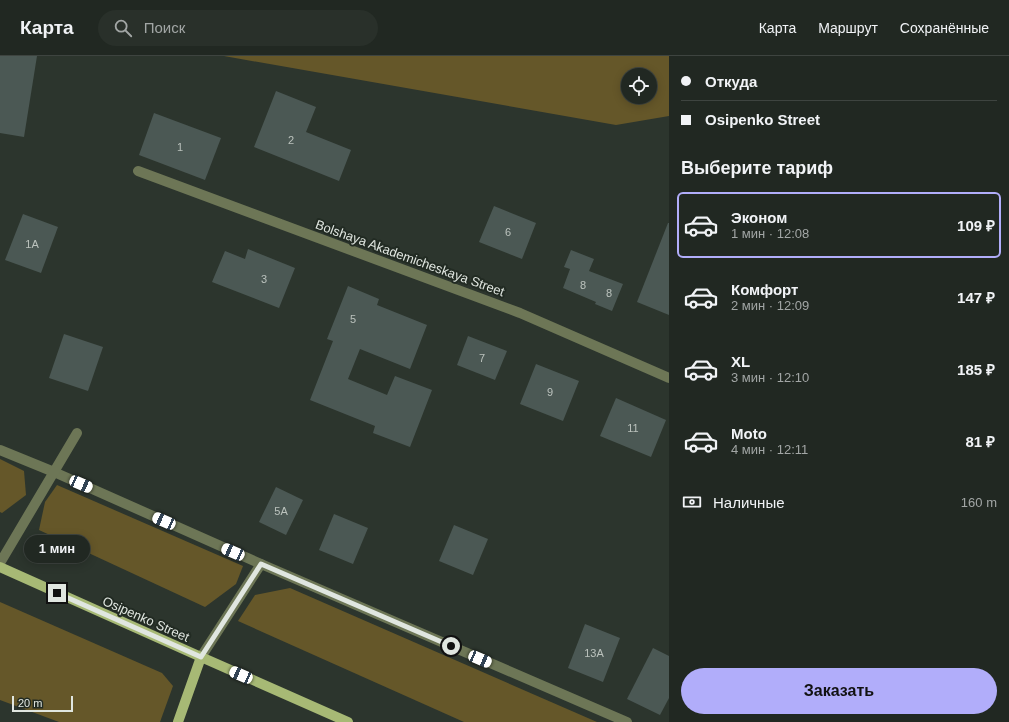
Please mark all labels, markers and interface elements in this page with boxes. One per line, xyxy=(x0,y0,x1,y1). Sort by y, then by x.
search box xyxy=(98,10,378,46)
text: Карта xyxy=(20,17,74,38)
icon: search xyxy=(112,17,134,39)
text: Поиск xyxy=(144,19,185,36)
text: Карта xyxy=(759,20,796,36)
text: Маршрут xyxy=(818,20,878,36)
text: Сохранённые xyxy=(900,20,989,36)
map controls xyxy=(621,68,657,104)
button: locate xyxy=(621,68,657,104)
text: Откуда xyxy=(705,73,757,90)
text: Osipenko Street xyxy=(705,111,820,128)
house number: 2 xyxy=(288,134,294,146)
house number: 1 xyxy=(177,141,183,153)
text: Выберите тариф xyxy=(681,158,833,178)
icon: car xyxy=(683,207,719,243)
text: Эконом xyxy=(731,209,787,226)
street label: Bolshaya Akademicheskaya Street xyxy=(313,217,507,299)
text: 109 ₽ xyxy=(957,217,995,234)
house number: 6 xyxy=(505,226,511,238)
text: 1 мин · 12:08 xyxy=(731,226,809,241)
house number: 1А xyxy=(25,238,39,250)
house number: 3 xyxy=(261,273,267,285)
house number: 8 xyxy=(580,279,586,291)
icon: car xyxy=(683,279,719,315)
text: Комфорт xyxy=(731,281,798,298)
house number: 8 xyxy=(606,287,612,299)
text: 147 ₽ xyxy=(957,289,995,306)
text: 2 мин · 12:09 xyxy=(731,298,809,313)
house number: 5 xyxy=(350,313,356,325)
icon: car xyxy=(683,351,719,387)
house number: 7 xyxy=(479,352,485,364)
text: XL xyxy=(731,353,750,370)
text: 185 ₽ xyxy=(957,361,995,378)
text: 3 мин · 12:10 xyxy=(731,370,809,385)
house number: 9 xyxy=(547,386,553,398)
house number: 11 xyxy=(627,422,639,434)
icon: car xyxy=(683,423,719,459)
text: Moto xyxy=(731,425,767,442)
text: 81 ₽ xyxy=(965,433,995,450)
text: 4 мин · 12:11 xyxy=(731,442,808,457)
car xyxy=(68,474,94,494)
icon: cash xyxy=(681,491,703,513)
text: Наличные xyxy=(713,494,785,511)
text: 160 m xyxy=(961,495,997,510)
house number: 5А xyxy=(274,505,288,517)
car xyxy=(151,511,177,531)
callout: 1 мин xyxy=(24,535,90,563)
text: 1 мин xyxy=(39,541,75,556)
car xyxy=(220,542,246,562)
route end xyxy=(48,584,66,602)
street label: Osipenko Street xyxy=(100,593,192,645)
route start xyxy=(442,637,460,655)
house number: 13А xyxy=(584,647,604,659)
car xyxy=(467,649,493,669)
car xyxy=(228,665,254,685)
button: Заказать xyxy=(681,668,997,714)
scale bar xyxy=(12,694,73,713)
text: 20 m xyxy=(18,697,42,709)

